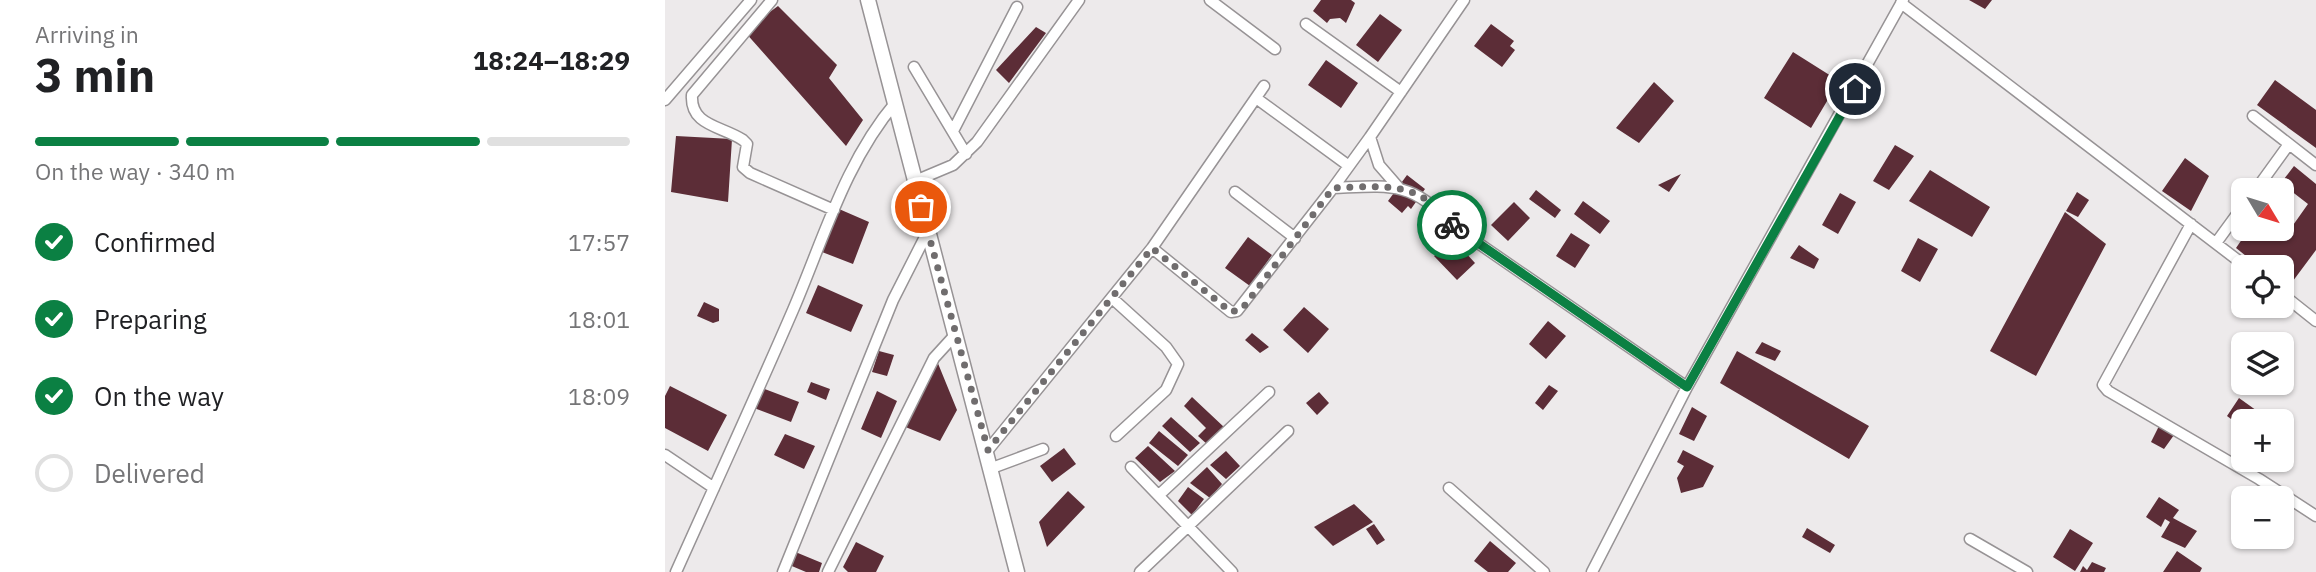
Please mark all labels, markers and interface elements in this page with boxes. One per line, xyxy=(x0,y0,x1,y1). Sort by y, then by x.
text: Arriving in xyxy=(35,19,139,49)
text: 18:24–18:29 xyxy=(473,43,630,77)
text: 3 min xyxy=(35,45,155,105)
pin xyxy=(1825,59,1885,119)
icon: home xyxy=(1836,70,1874,108)
text: On the way · 340 m xyxy=(35,156,235,186)
pin xyxy=(891,177,951,237)
north arrow xyxy=(2231,178,2294,242)
map controls xyxy=(2231,178,2294,549)
icon: bag xyxy=(902,188,940,226)
courier xyxy=(1417,190,1487,260)
icon: bike xyxy=(1433,206,1471,244)
icon: check xyxy=(35,223,73,261)
text: Confirmed xyxy=(94,225,216,259)
text: 17:57 xyxy=(568,227,630,257)
button: locate xyxy=(2231,255,2294,318)
icon: check xyxy=(35,300,73,338)
text: Preparing xyxy=(94,302,207,336)
text: 18:01 xyxy=(568,304,630,334)
button: layers xyxy=(2231,332,2294,395)
icon: check xyxy=(35,377,73,415)
text: On the way xyxy=(94,379,224,413)
text: 18:09 xyxy=(568,381,630,411)
button: + xyxy=(2231,409,2294,472)
text: Delivered xyxy=(94,456,205,490)
button: − xyxy=(2231,486,2294,549)

